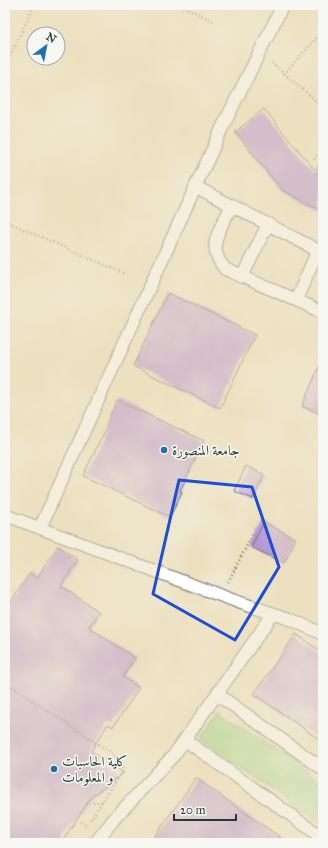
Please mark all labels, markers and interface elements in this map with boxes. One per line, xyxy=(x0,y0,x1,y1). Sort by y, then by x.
north arrow xyxy=(26,26,66,66)
text: N xyxy=(44,30,59,46)
place label: جامعة المنصورة xyxy=(172,442,240,459)
marker: جامعة المنصورة xyxy=(159,445,169,455)
place label: كلية الحاسبات و المعلومات xyxy=(62,753,127,786)
marker: كلية الحاسبات و المعلومات xyxy=(49,764,59,774)
scale bar xyxy=(174,796,236,822)
text: 20 m xyxy=(180,803,206,817)

